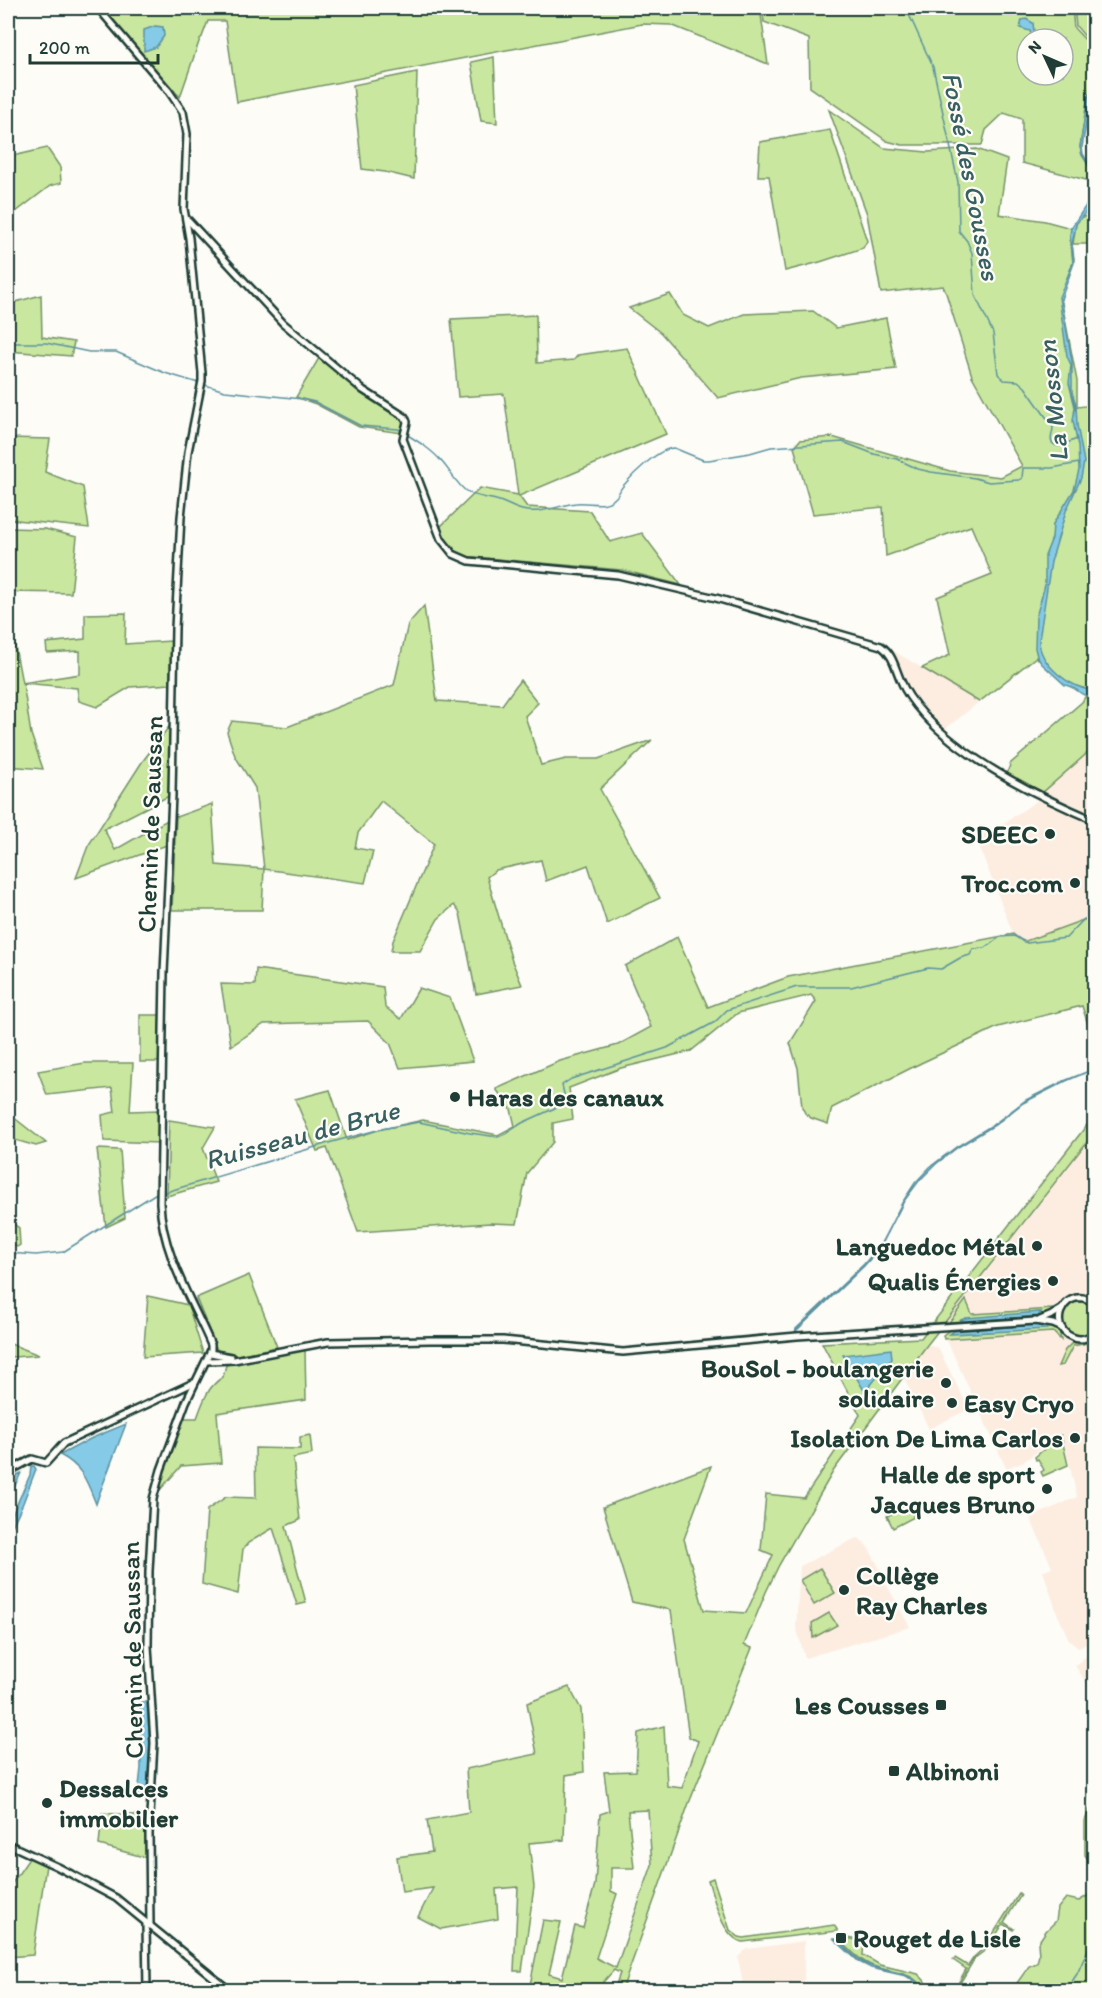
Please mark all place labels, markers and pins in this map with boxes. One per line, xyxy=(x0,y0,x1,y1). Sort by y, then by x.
place label: SDEEC xyxy=(961,818,1038,850)
marker: SDEEC xyxy=(1043,827,1057,841)
place label: Troc.com xyxy=(960,867,1063,899)
marker: Troc.com xyxy=(1068,876,1082,890)
place label: Haras des canaux xyxy=(467,1081,665,1113)
marker: Haras des canaux xyxy=(448,1090,462,1104)
place label: Languedoc Métal xyxy=(835,1230,1026,1262)
marker: Languedoc Métal xyxy=(1030,1239,1044,1253)
place label: Qualis Énergies xyxy=(868,1265,1041,1297)
marker: Qualis Énergies xyxy=(1046,1274,1060,1288)
place label: BouSol - boulangerie solidaire xyxy=(701,1352,934,1414)
marker: BouSol - boulangerie solidaire xyxy=(939,1376,953,1390)
place label: Easy Cryo xyxy=(964,1387,1074,1419)
marker: Easy Cryo xyxy=(945,1396,959,1410)
place label: Isolation De Lima Carlos xyxy=(790,1422,1063,1454)
marker: Isolation De Lima Carlos xyxy=(1068,1431,1082,1445)
place label: Halle de sport Jacques Bruno xyxy=(870,1458,1035,1520)
marker: Halle de sport Jacques Bruno xyxy=(1040,1482,1054,1496)
place label: Collège Ray Charles xyxy=(856,1559,988,1621)
marker: Collège Ray Charles xyxy=(837,1583,851,1597)
place label: Les Cousses xyxy=(794,1689,929,1721)
marker: Les Cousses xyxy=(934,1698,948,1712)
place label: Albinoni xyxy=(905,1755,999,1787)
marker: Albinoni xyxy=(887,1764,901,1778)
place label: Dessalces immobilier xyxy=(59,1772,179,1834)
marker: Dessalces immobilier xyxy=(40,1796,54,1810)
place label: Rouget de Lisle xyxy=(853,1922,1021,1954)
marker: Rouget de Lisle xyxy=(834,1931,848,1945)

